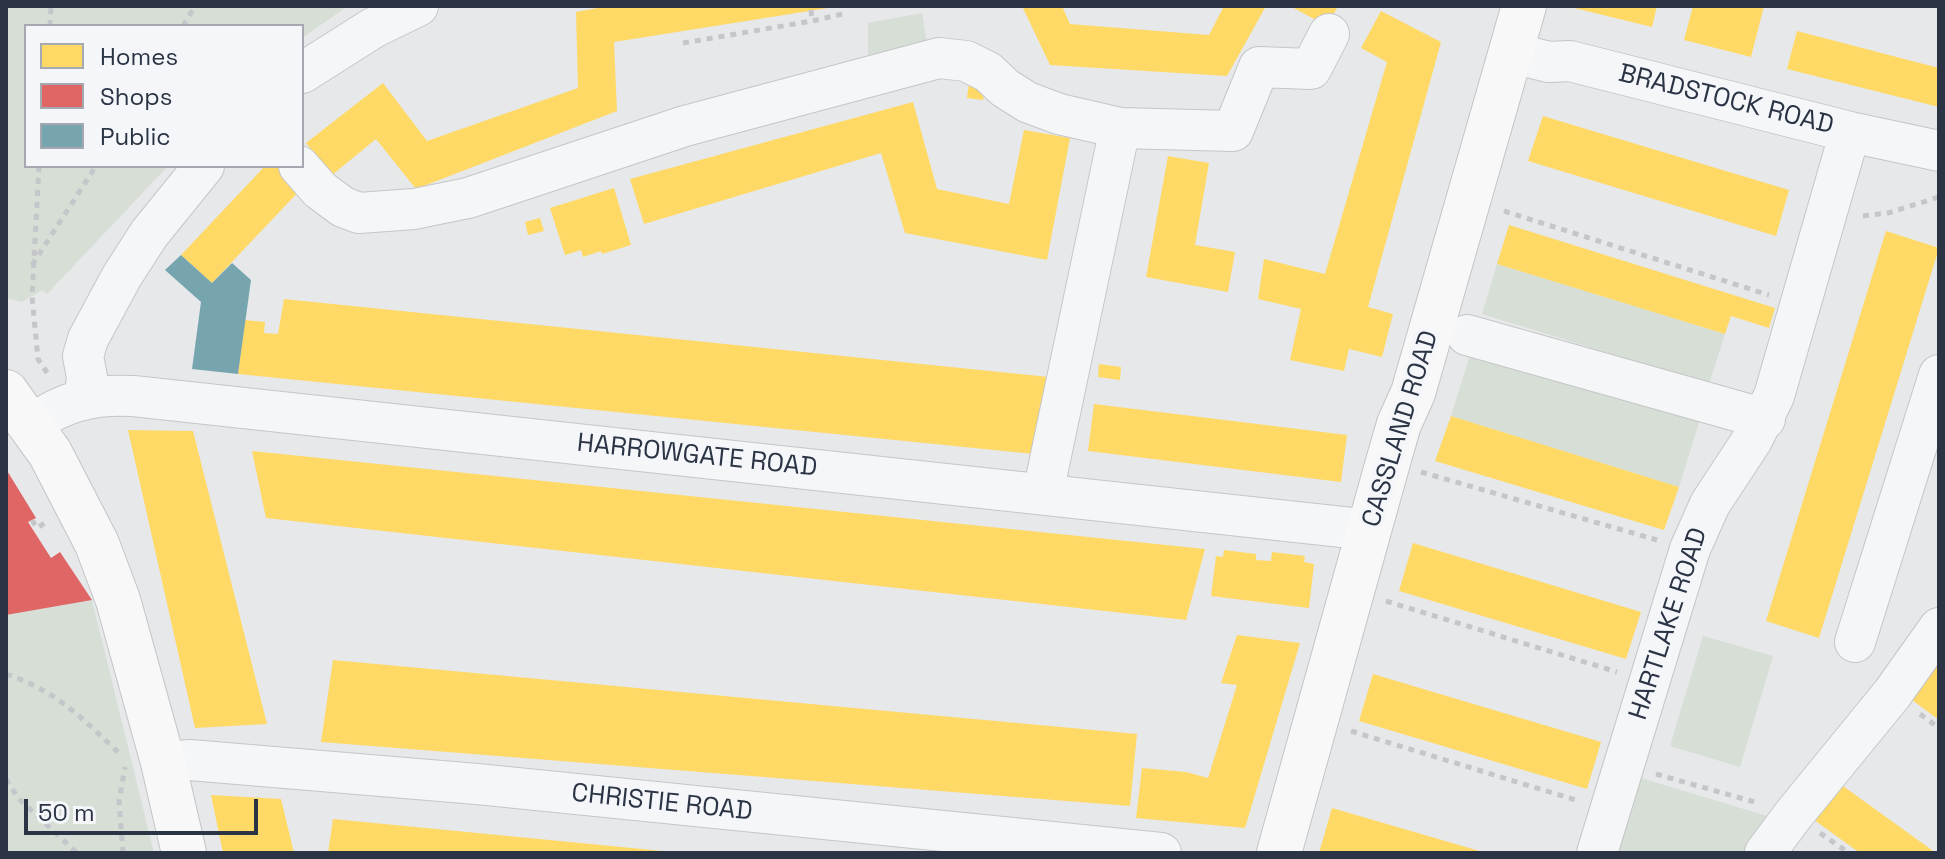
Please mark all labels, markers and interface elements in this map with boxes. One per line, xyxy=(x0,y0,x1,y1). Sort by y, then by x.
legend xyxy=(24,24,304,168)
text: Homes xyxy=(100,41,178,72)
street label: BRADSTOCK ROAD xyxy=(1615,58,1837,142)
text: Shops xyxy=(100,81,172,112)
text: Public xyxy=(100,121,171,152)
street label: CASSLAND ROAD xyxy=(1356,327,1446,531)
street label: HARROWGATE ROAD xyxy=(575,428,819,484)
street label: HARTLAKE ROAD xyxy=(1623,524,1715,724)
street label: CHRISTIE ROAD xyxy=(570,778,754,828)
scale bar xyxy=(28,783,262,833)
text: 50 m xyxy=(38,797,95,828)

